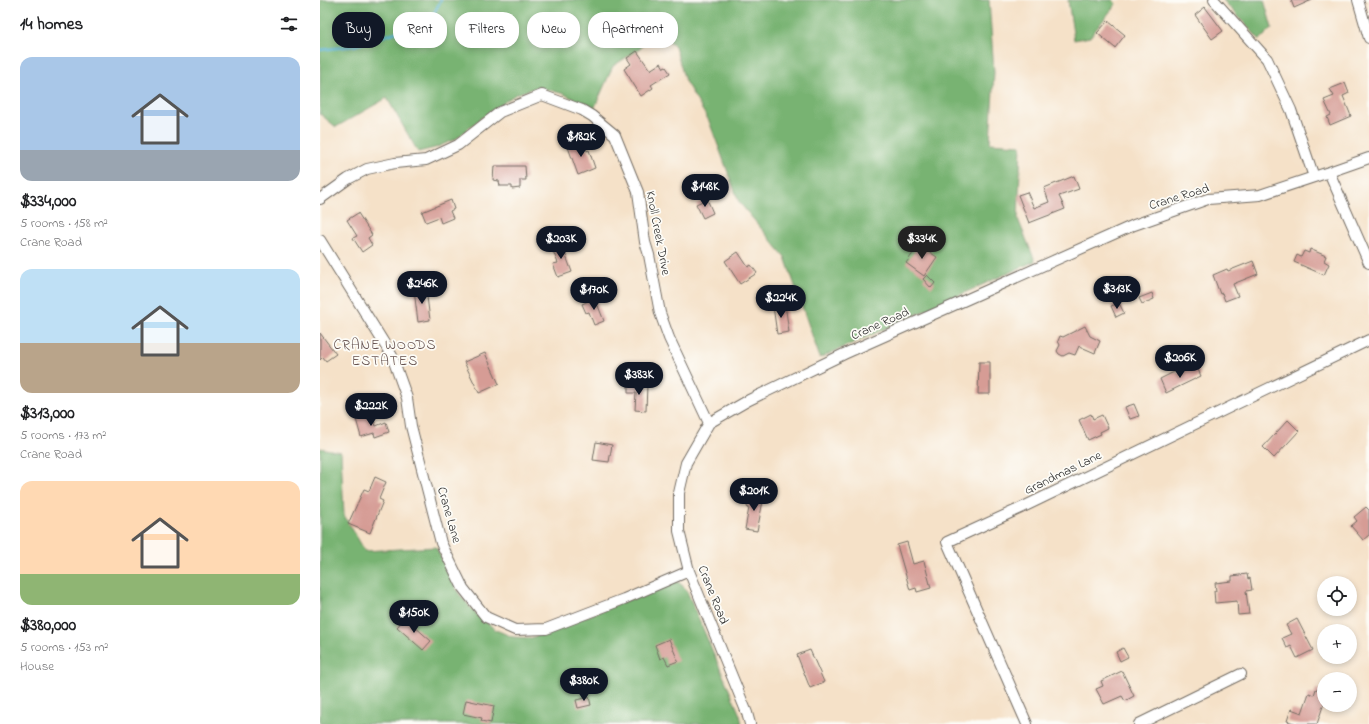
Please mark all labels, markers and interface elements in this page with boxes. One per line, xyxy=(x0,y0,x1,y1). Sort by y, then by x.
text: 14 homes xyxy=(20,12,83,37)
chip: Buy xyxy=(332,12,385,48)
chip: Rent xyxy=(393,12,447,48)
chip: Filters xyxy=(455,12,519,48)
chip: New xyxy=(527,12,580,48)
chip: Apartment xyxy=(588,12,678,48)
icon: filters xyxy=(278,13,300,35)
icon: home xyxy=(124,83,196,155)
pin: $182K xyxy=(553,124,609,158)
text: $182K xyxy=(566,127,596,146)
pin: $148K xyxy=(677,174,733,208)
text: $148K xyxy=(691,177,719,196)
street label: Crane Road xyxy=(1147,179,1212,215)
text: $334,000 xyxy=(20,189,76,214)
street label: Knoll Creek Drive xyxy=(641,189,676,277)
text: 5 rooms · 158 m² xyxy=(20,214,108,233)
pin: $203K xyxy=(533,226,589,260)
pin: $334K xyxy=(894,226,950,260)
text: $203K xyxy=(545,229,577,248)
text: $334K xyxy=(907,229,937,248)
text: Crane Road xyxy=(20,233,82,252)
pin: $246K xyxy=(394,271,450,305)
text: $246K xyxy=(406,274,438,293)
pin: $313K xyxy=(1089,276,1145,310)
pin: $170K xyxy=(566,277,622,311)
text: $313K xyxy=(1102,279,1132,298)
text: $170K xyxy=(579,280,609,299)
pin: $224K xyxy=(753,285,809,319)
text: $224K xyxy=(765,288,797,307)
icon: home xyxy=(124,295,196,367)
street label: Crane Road xyxy=(848,302,913,345)
district label: CRANE WOODS ESTATES xyxy=(333,335,437,372)
pin: $206K xyxy=(1152,345,1208,379)
text: $206K xyxy=(1164,348,1196,367)
pin: $383K xyxy=(611,362,667,396)
text: $383K xyxy=(624,365,654,384)
pin: $222K xyxy=(343,393,399,427)
text: $222K xyxy=(354,396,388,415)
text: $313,000 xyxy=(20,401,75,426)
text: 5 rooms · 173 m² xyxy=(20,426,106,445)
text: Crane Road xyxy=(20,445,82,464)
street label: Grandmas Lane xyxy=(1021,446,1105,500)
pin: $201K xyxy=(726,478,782,512)
text: $201K xyxy=(739,481,769,500)
street label: Crane Lane xyxy=(432,485,466,546)
icon: home xyxy=(124,507,196,579)
street label: Crane Road xyxy=(693,563,734,628)
map controls xyxy=(1317,576,1357,712)
button: locate xyxy=(1317,576,1357,616)
pin: $150K xyxy=(386,600,442,634)
text: $150K xyxy=(398,603,430,622)
text: $380,000 xyxy=(20,613,76,638)
button: + xyxy=(1317,624,1357,664)
text: 5 rooms · 153 m² xyxy=(20,638,108,657)
text: House xyxy=(20,657,54,676)
pin: $380K xyxy=(556,668,612,702)
text: $380K xyxy=(569,671,599,690)
button: − xyxy=(1317,672,1357,712)

